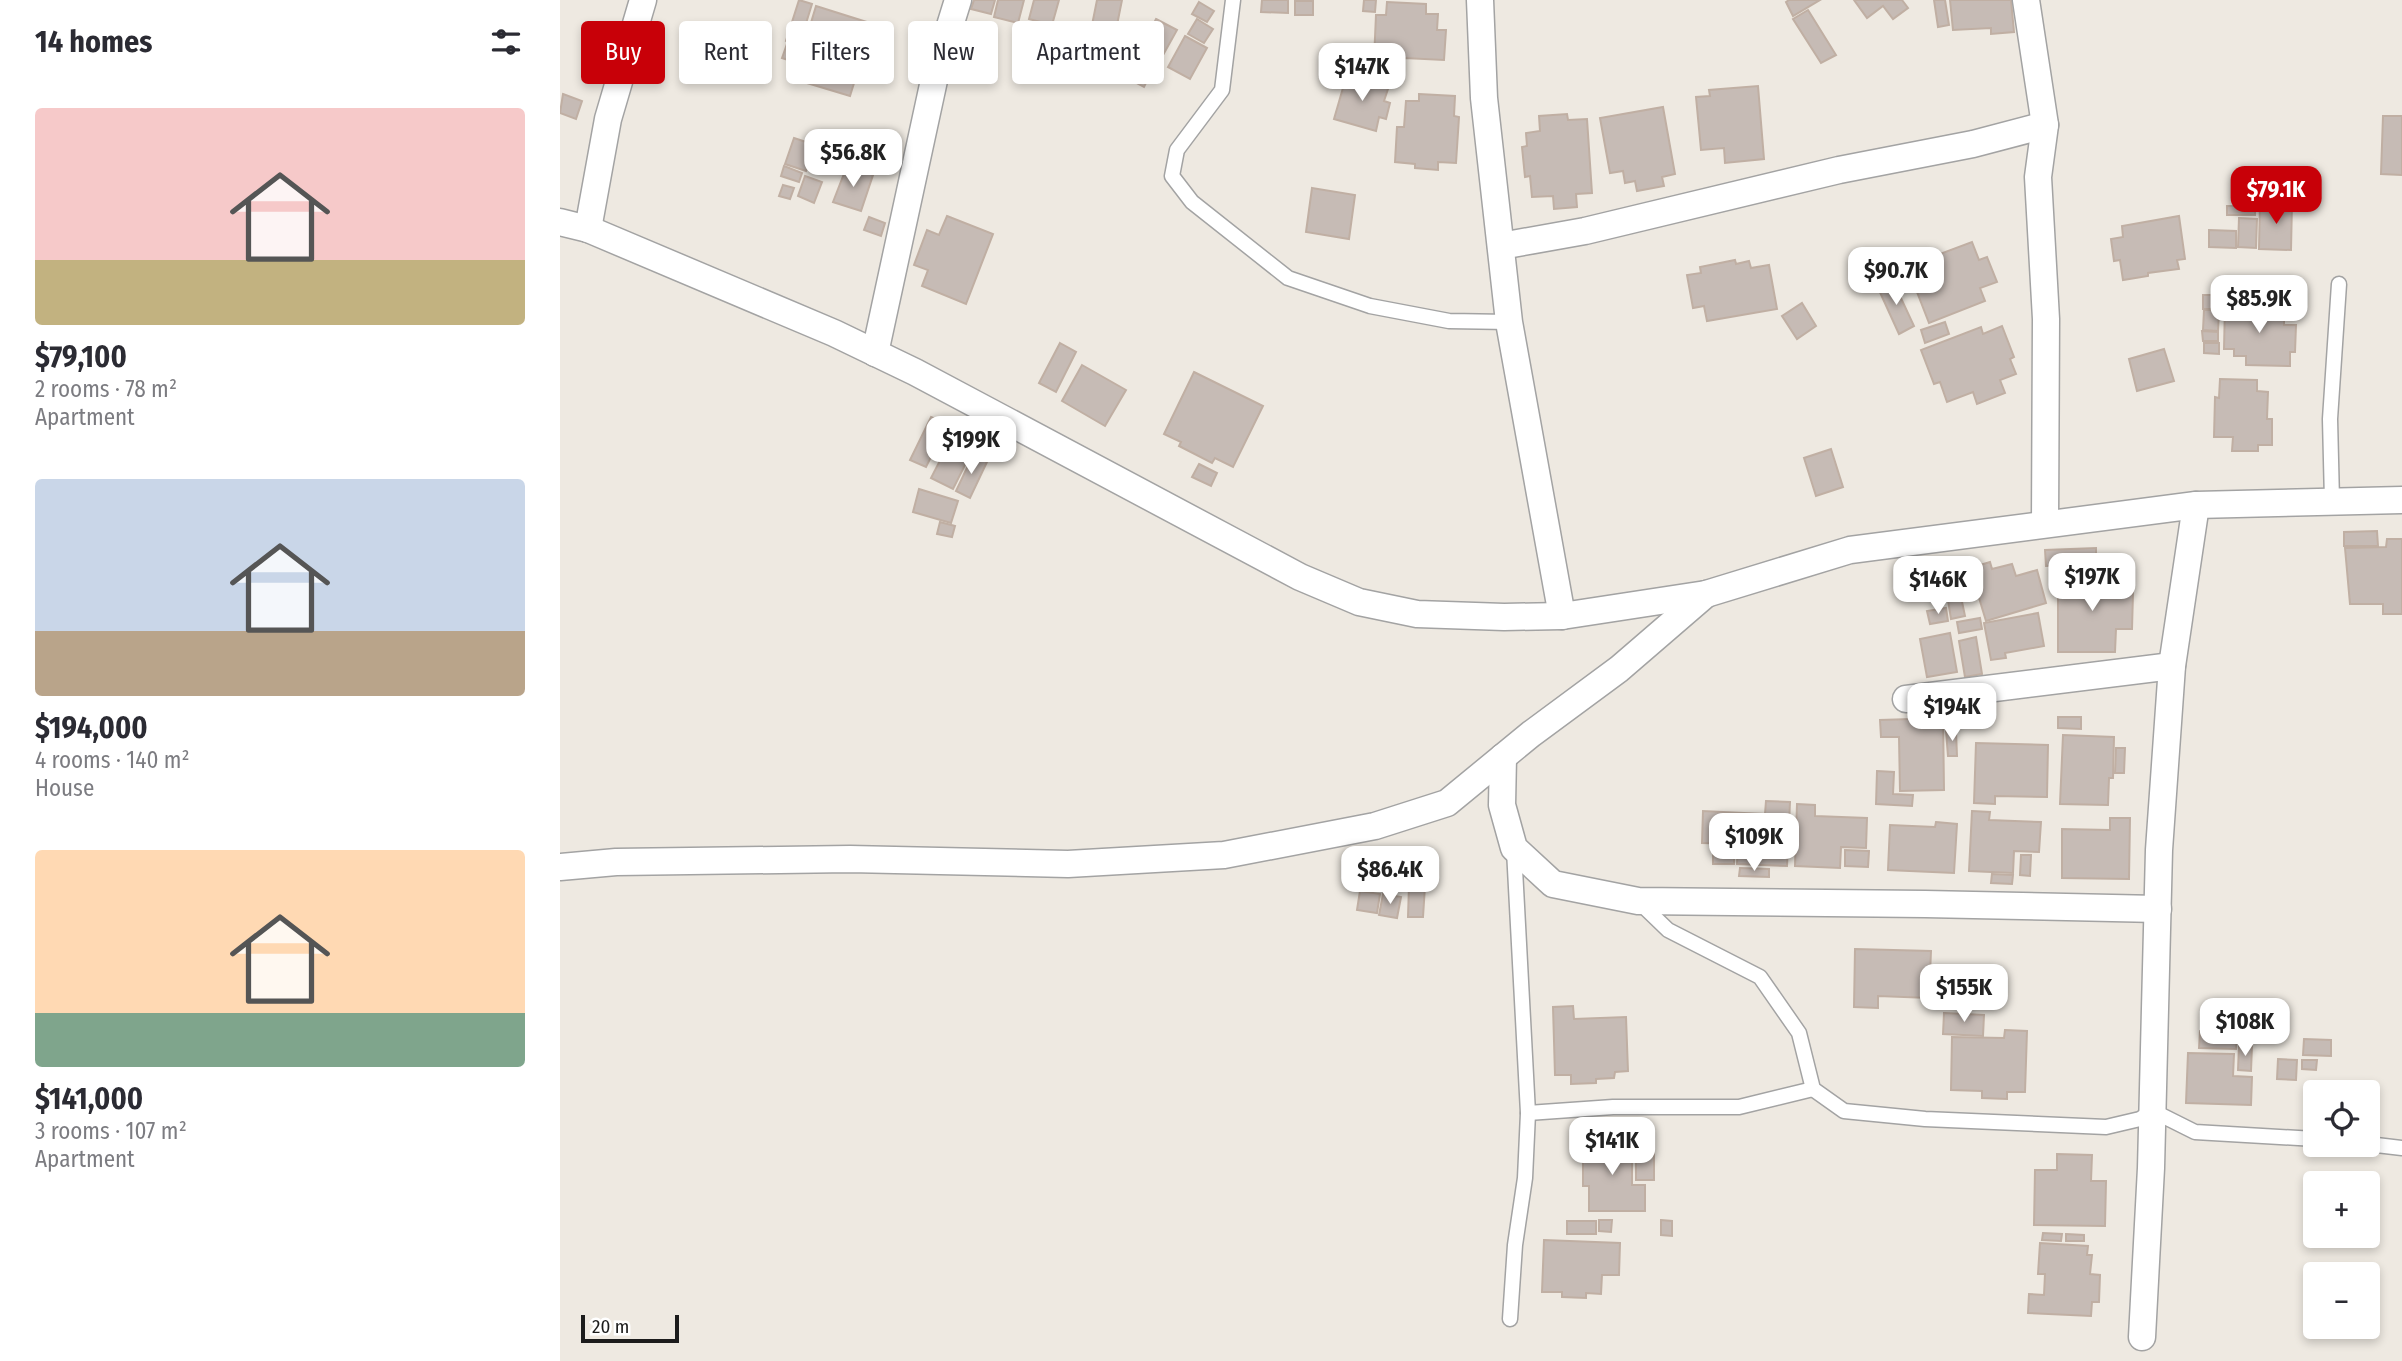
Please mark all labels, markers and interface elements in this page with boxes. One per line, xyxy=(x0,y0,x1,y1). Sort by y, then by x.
chip: Buy xyxy=(581,21,665,84)
chip: Rent xyxy=(679,21,772,84)
chip: Filters xyxy=(786,21,894,84)
chip: New xyxy=(908,21,998,84)
chip: Apartment xyxy=(1012,21,1164,84)
icon: filters xyxy=(487,23,525,61)
text: 14 homes xyxy=(35,24,152,60)
pin: $147K xyxy=(1313,43,1411,103)
text: $147K xyxy=(1335,52,1389,80)
pin: $56.8K xyxy=(796,130,910,189)
text: $56.8K xyxy=(820,138,886,166)
icon: home xyxy=(217,154,343,280)
pin: $79.1K xyxy=(2219,166,2333,226)
text: $79.1K xyxy=(2247,175,2305,203)
pin: $90.7K xyxy=(1839,247,1953,307)
text: $90.7K xyxy=(1864,256,1928,284)
pin: $85.9K xyxy=(2202,276,2316,335)
text: $85.9K xyxy=(2227,284,2291,312)
text: $79,100 xyxy=(35,339,127,375)
text: 2 rooms · 78 m² xyxy=(35,375,177,403)
text: Apartment xyxy=(35,403,135,431)
pin: $199K xyxy=(922,416,1020,476)
text: $199K xyxy=(942,425,1000,453)
icon: home xyxy=(217,525,343,651)
pin: $197K xyxy=(2043,554,2141,613)
pin: $146K xyxy=(1889,556,1987,616)
text: $197K xyxy=(2064,562,2120,590)
text: $146K xyxy=(1909,565,1967,593)
pin: $194K xyxy=(1903,684,2001,743)
text: $194K xyxy=(1923,692,1981,720)
text: $194,000 xyxy=(35,710,148,746)
text: 4 rooms · 140 m² xyxy=(35,746,190,774)
text: House xyxy=(35,774,94,802)
pin: $109K xyxy=(1705,814,1803,873)
text: $109K xyxy=(1725,822,1783,850)
pin: $86.4K xyxy=(1333,846,1447,906)
text: $86.4K xyxy=(1357,855,1423,883)
icon: home xyxy=(217,896,343,1022)
pin: $155K xyxy=(1915,964,2013,1024)
text: $155K xyxy=(1936,973,1992,1001)
pin: $108K xyxy=(2196,998,2294,1058)
text: $108K xyxy=(2216,1007,2274,1035)
map controls xyxy=(2303,1080,2380,1339)
button: locate xyxy=(2303,1080,2380,1157)
text: $141,000 xyxy=(35,1081,143,1117)
text: 3 rooms · 107 m² xyxy=(35,1117,187,1145)
pin: $141K xyxy=(1563,1118,1661,1177)
text: $141K xyxy=(1585,1126,1639,1154)
text: Apartment xyxy=(35,1145,135,1173)
button: + xyxy=(2303,1171,2380,1248)
button: − xyxy=(2303,1262,2380,1339)
scale bar xyxy=(581,1312,679,1344)
text: 20 m xyxy=(592,1315,629,1338)

